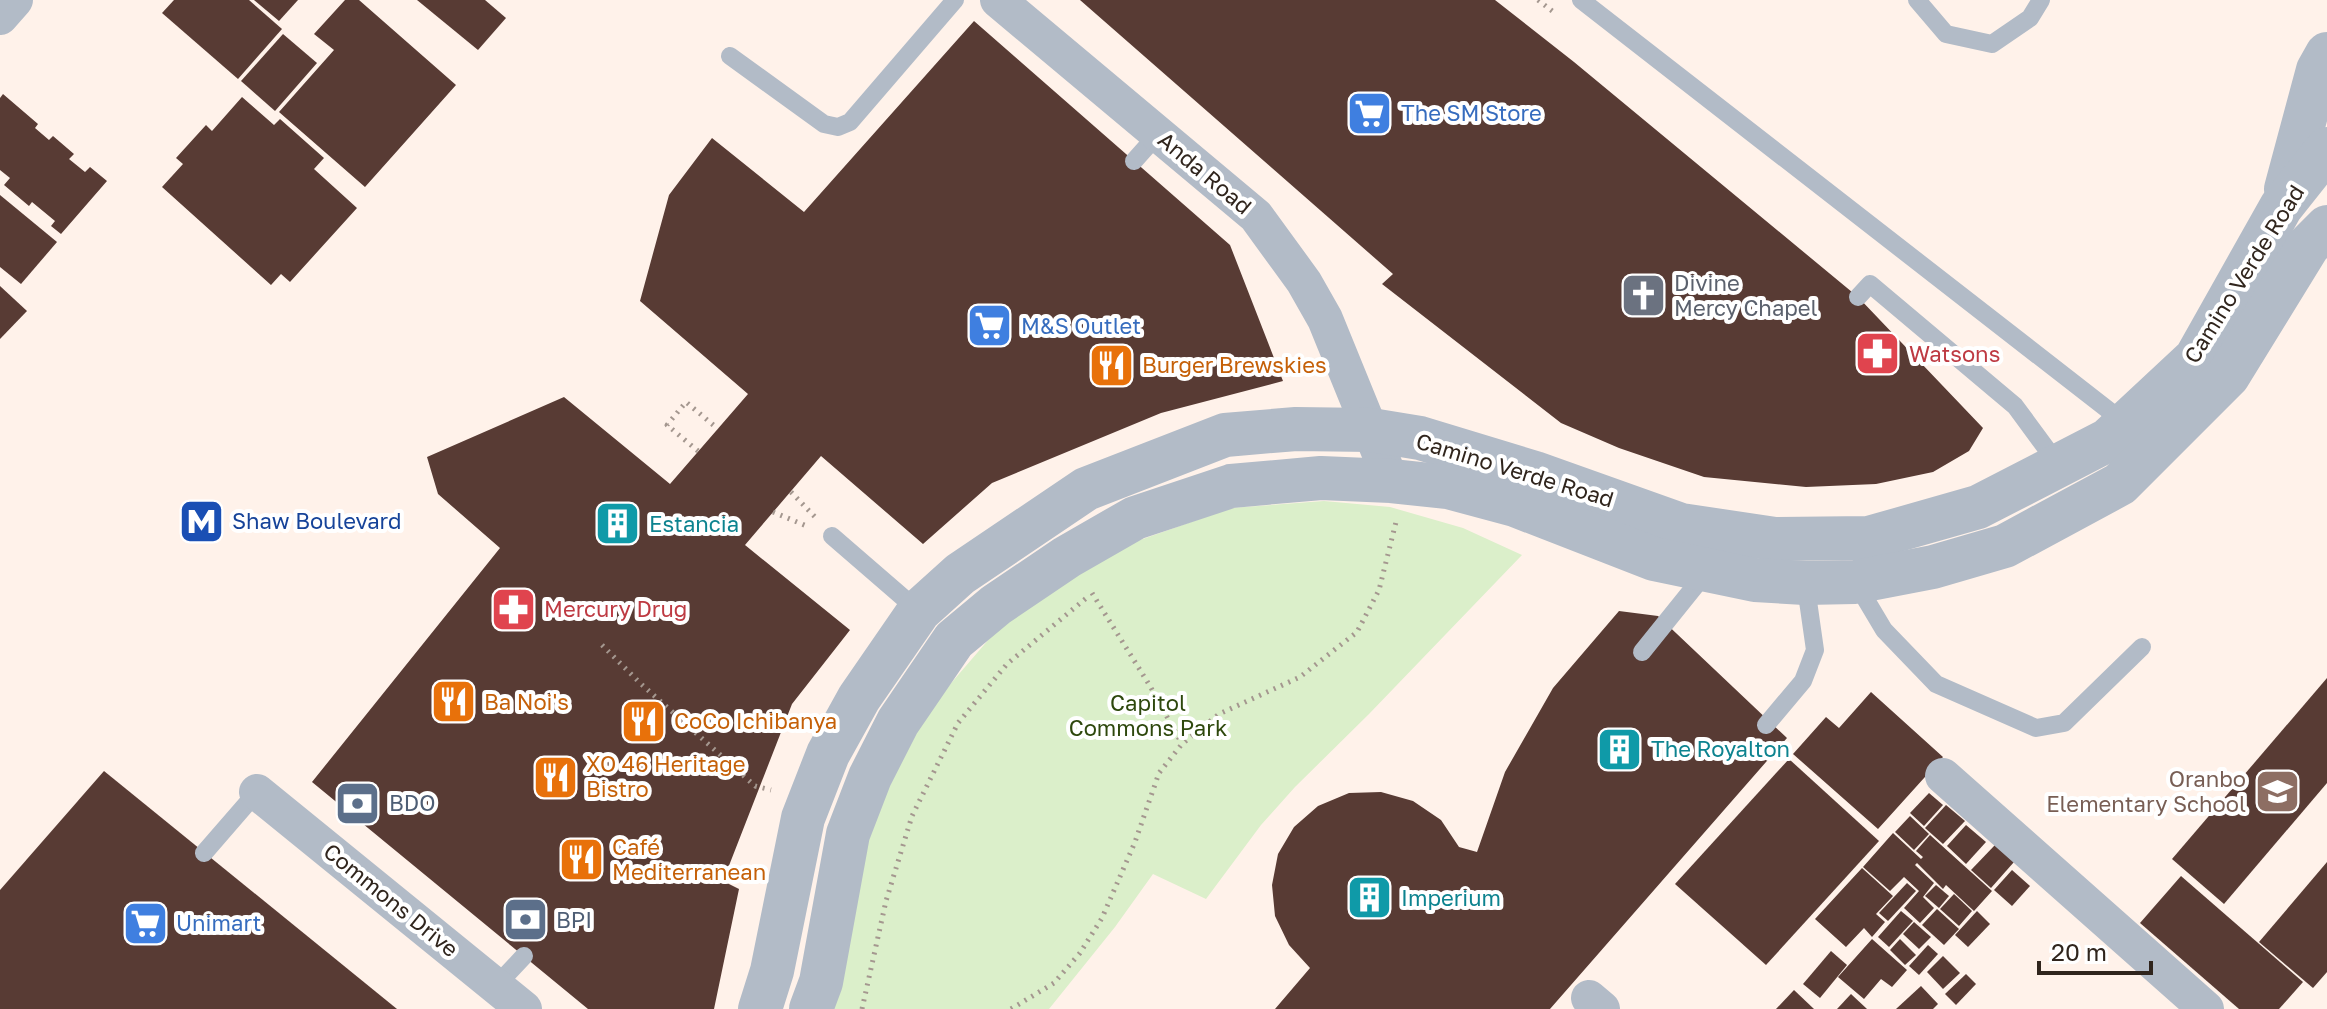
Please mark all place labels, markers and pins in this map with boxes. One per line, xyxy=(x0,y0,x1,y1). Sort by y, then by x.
supermarket icon: The SM Store xyxy=(1346,89,1394,137)
place label: The SM Store xyxy=(1401,99,1542,126)
place label: Divine Mercy Chapel xyxy=(1674,269,1818,321)
church icon: Divine Mercy Chapel xyxy=(1619,272,1667,320)
supermarket icon: M&S Outlet xyxy=(966,302,1014,350)
place label: M&S Outlet xyxy=(1021,312,1141,339)
pharmacy icon: Watsons xyxy=(1854,330,1902,378)
place label: Watsons xyxy=(1909,340,2000,367)
restaurant icon: Burger Brewskies xyxy=(1087,341,1135,389)
place label: Burger Brewskies xyxy=(1142,351,1327,378)
metro station icon: Shaw Boulevard xyxy=(177,497,225,545)
building icon: Estancia xyxy=(594,500,642,548)
place label: Shaw Boulevard xyxy=(232,507,402,534)
place label: Estancia xyxy=(649,510,739,537)
pharmacy icon: Mercury Drug xyxy=(489,585,537,633)
place label: Mercury Drug xyxy=(544,595,687,622)
restaurant icon: Ba Noi's xyxy=(429,678,477,726)
place label: Ba Noi's xyxy=(484,688,569,715)
restaurant icon: CoCo Ichibanya xyxy=(619,697,667,745)
place label: CoCo Ichibanya xyxy=(674,707,837,734)
building icon: The Royalton xyxy=(1596,725,1644,773)
place label: The Royalton xyxy=(1651,735,1790,762)
place label: XO 46 Heritage Bistro xyxy=(586,750,746,802)
restaurant icon: XO 46 Heritage Bistro xyxy=(531,753,579,801)
place label: Oranbo Elementary School xyxy=(2046,765,2246,817)
school or university icon: Oranbo Elementary School xyxy=(2253,768,2301,816)
bank icon: BDO xyxy=(334,779,382,827)
place label: BDO xyxy=(389,789,435,816)
place label: Café Mediterranean xyxy=(612,833,766,885)
restaurant icon: Café Mediterranean xyxy=(557,836,605,884)
building icon: Imperium xyxy=(1346,874,1394,922)
place label: Imperium xyxy=(1401,884,1501,911)
bank icon: BPI xyxy=(501,896,549,944)
supermarket icon: Unimart xyxy=(121,899,169,947)
place label: BPI xyxy=(556,906,592,933)
place label: Unimart xyxy=(176,909,261,936)

